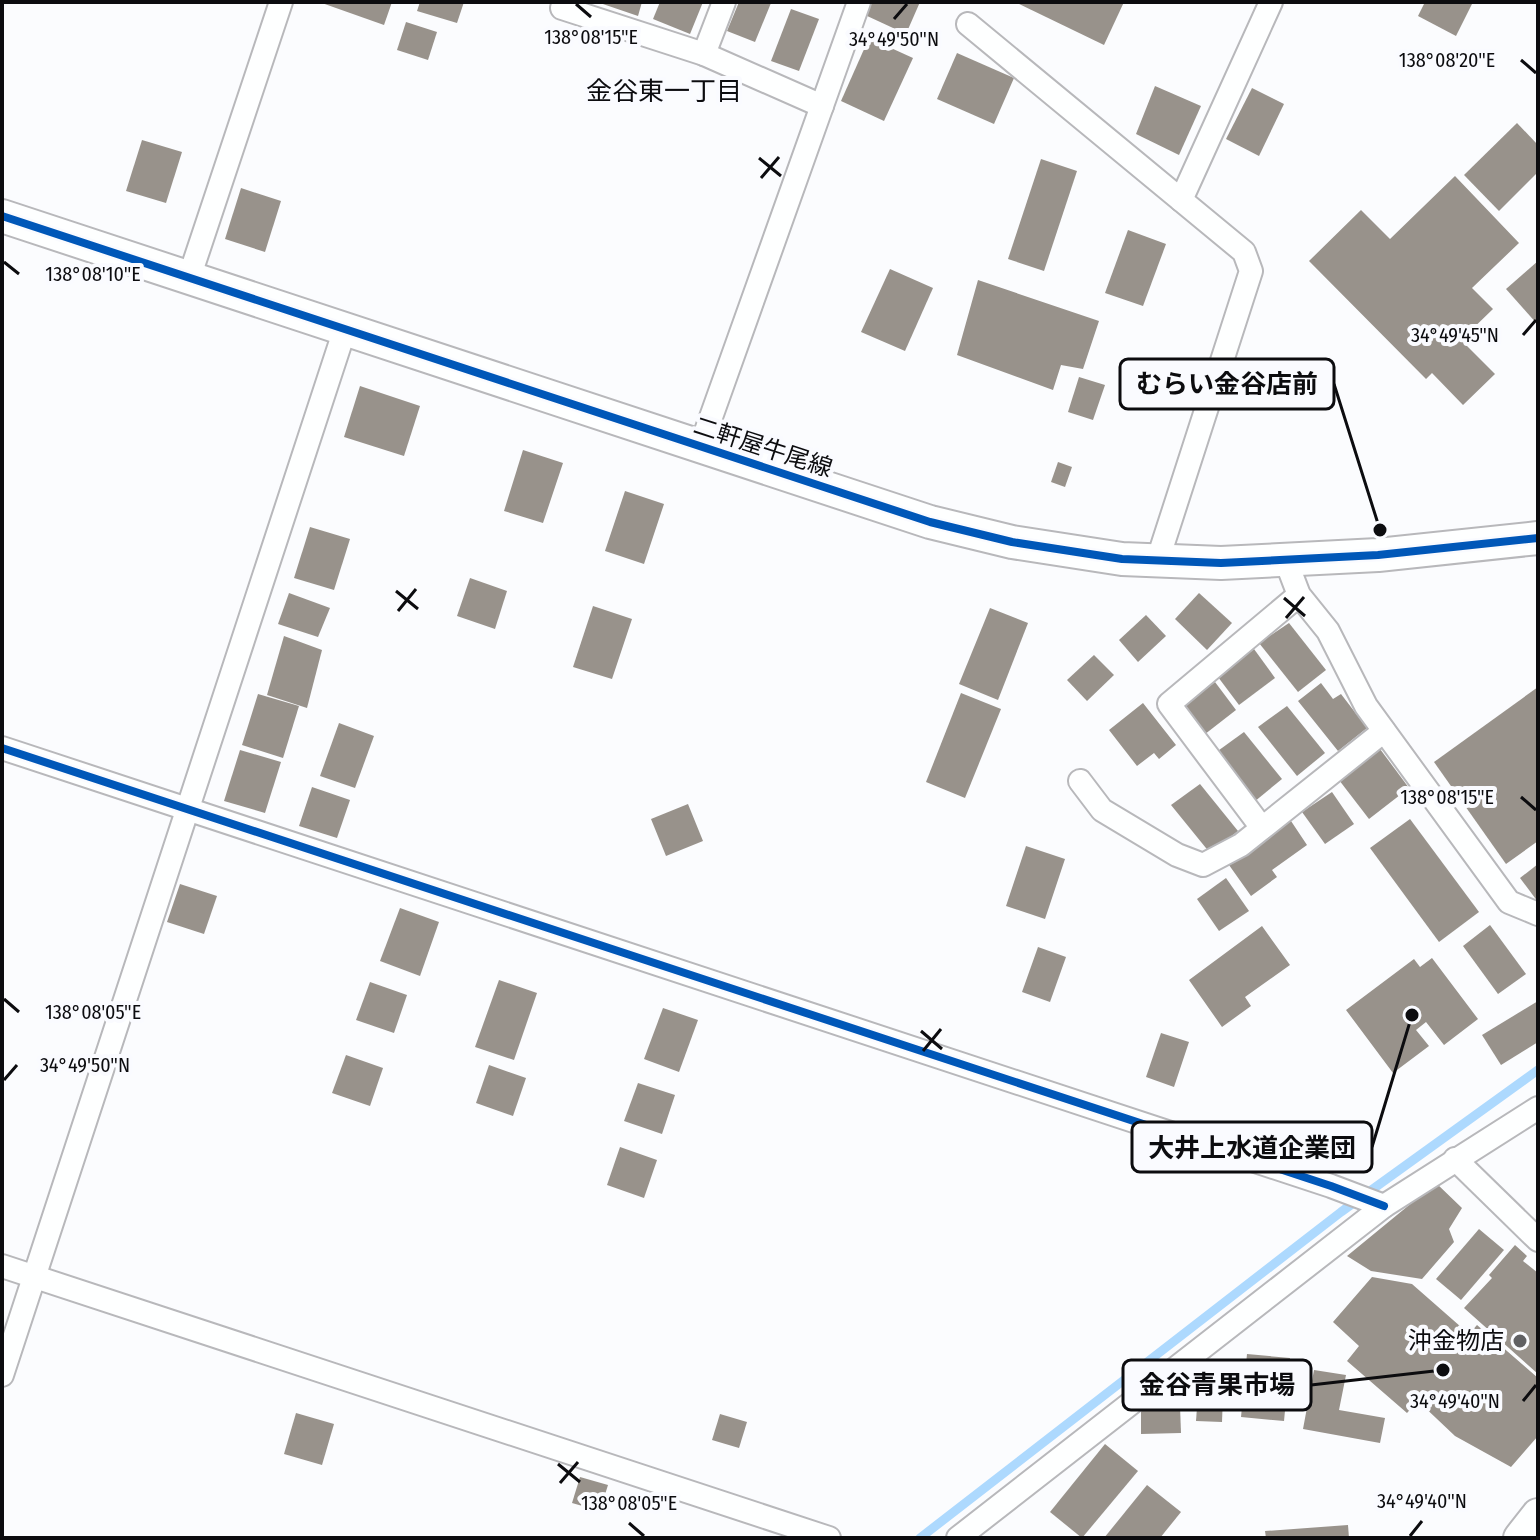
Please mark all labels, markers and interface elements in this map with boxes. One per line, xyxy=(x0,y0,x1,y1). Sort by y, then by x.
text: 138°08'15"E xyxy=(544,25,638,49)
text: 34°49'50"N xyxy=(849,27,939,51)
text: 138°08'20"E xyxy=(1399,48,1495,72)
district label: 金谷東一丁目 xyxy=(586,76,742,107)
text: 138°08'10"E xyxy=(45,262,141,286)
text: 34°49'45"N xyxy=(1411,323,1499,347)
callout: むらい金谷店前 xyxy=(1120,359,1334,409)
text: むらい金谷店前 xyxy=(1136,369,1318,400)
street label: 二軒屋牛尾線 xyxy=(690,411,836,483)
text: 138°08'15"E xyxy=(1400,785,1494,809)
text: 138°08'05"E xyxy=(45,1000,141,1024)
text: 34°49'50"N xyxy=(40,1053,130,1077)
callout: 大井上水道企業団 xyxy=(1132,1122,1372,1172)
text: 大井上水道企業団 xyxy=(1148,1133,1356,1164)
place label: 沖金物店 xyxy=(1408,1327,1504,1355)
marker: 沖金物店 xyxy=(1511,1332,1529,1350)
callout: 金谷青果市場 xyxy=(1123,1360,1311,1410)
text: 金谷青果市場 xyxy=(1139,1370,1295,1401)
text: 34°49'40"N xyxy=(1410,1389,1500,1413)
text: 34°49'40"N xyxy=(1377,1489,1467,1513)
text: 138°08'05"E xyxy=(581,1491,677,1515)

